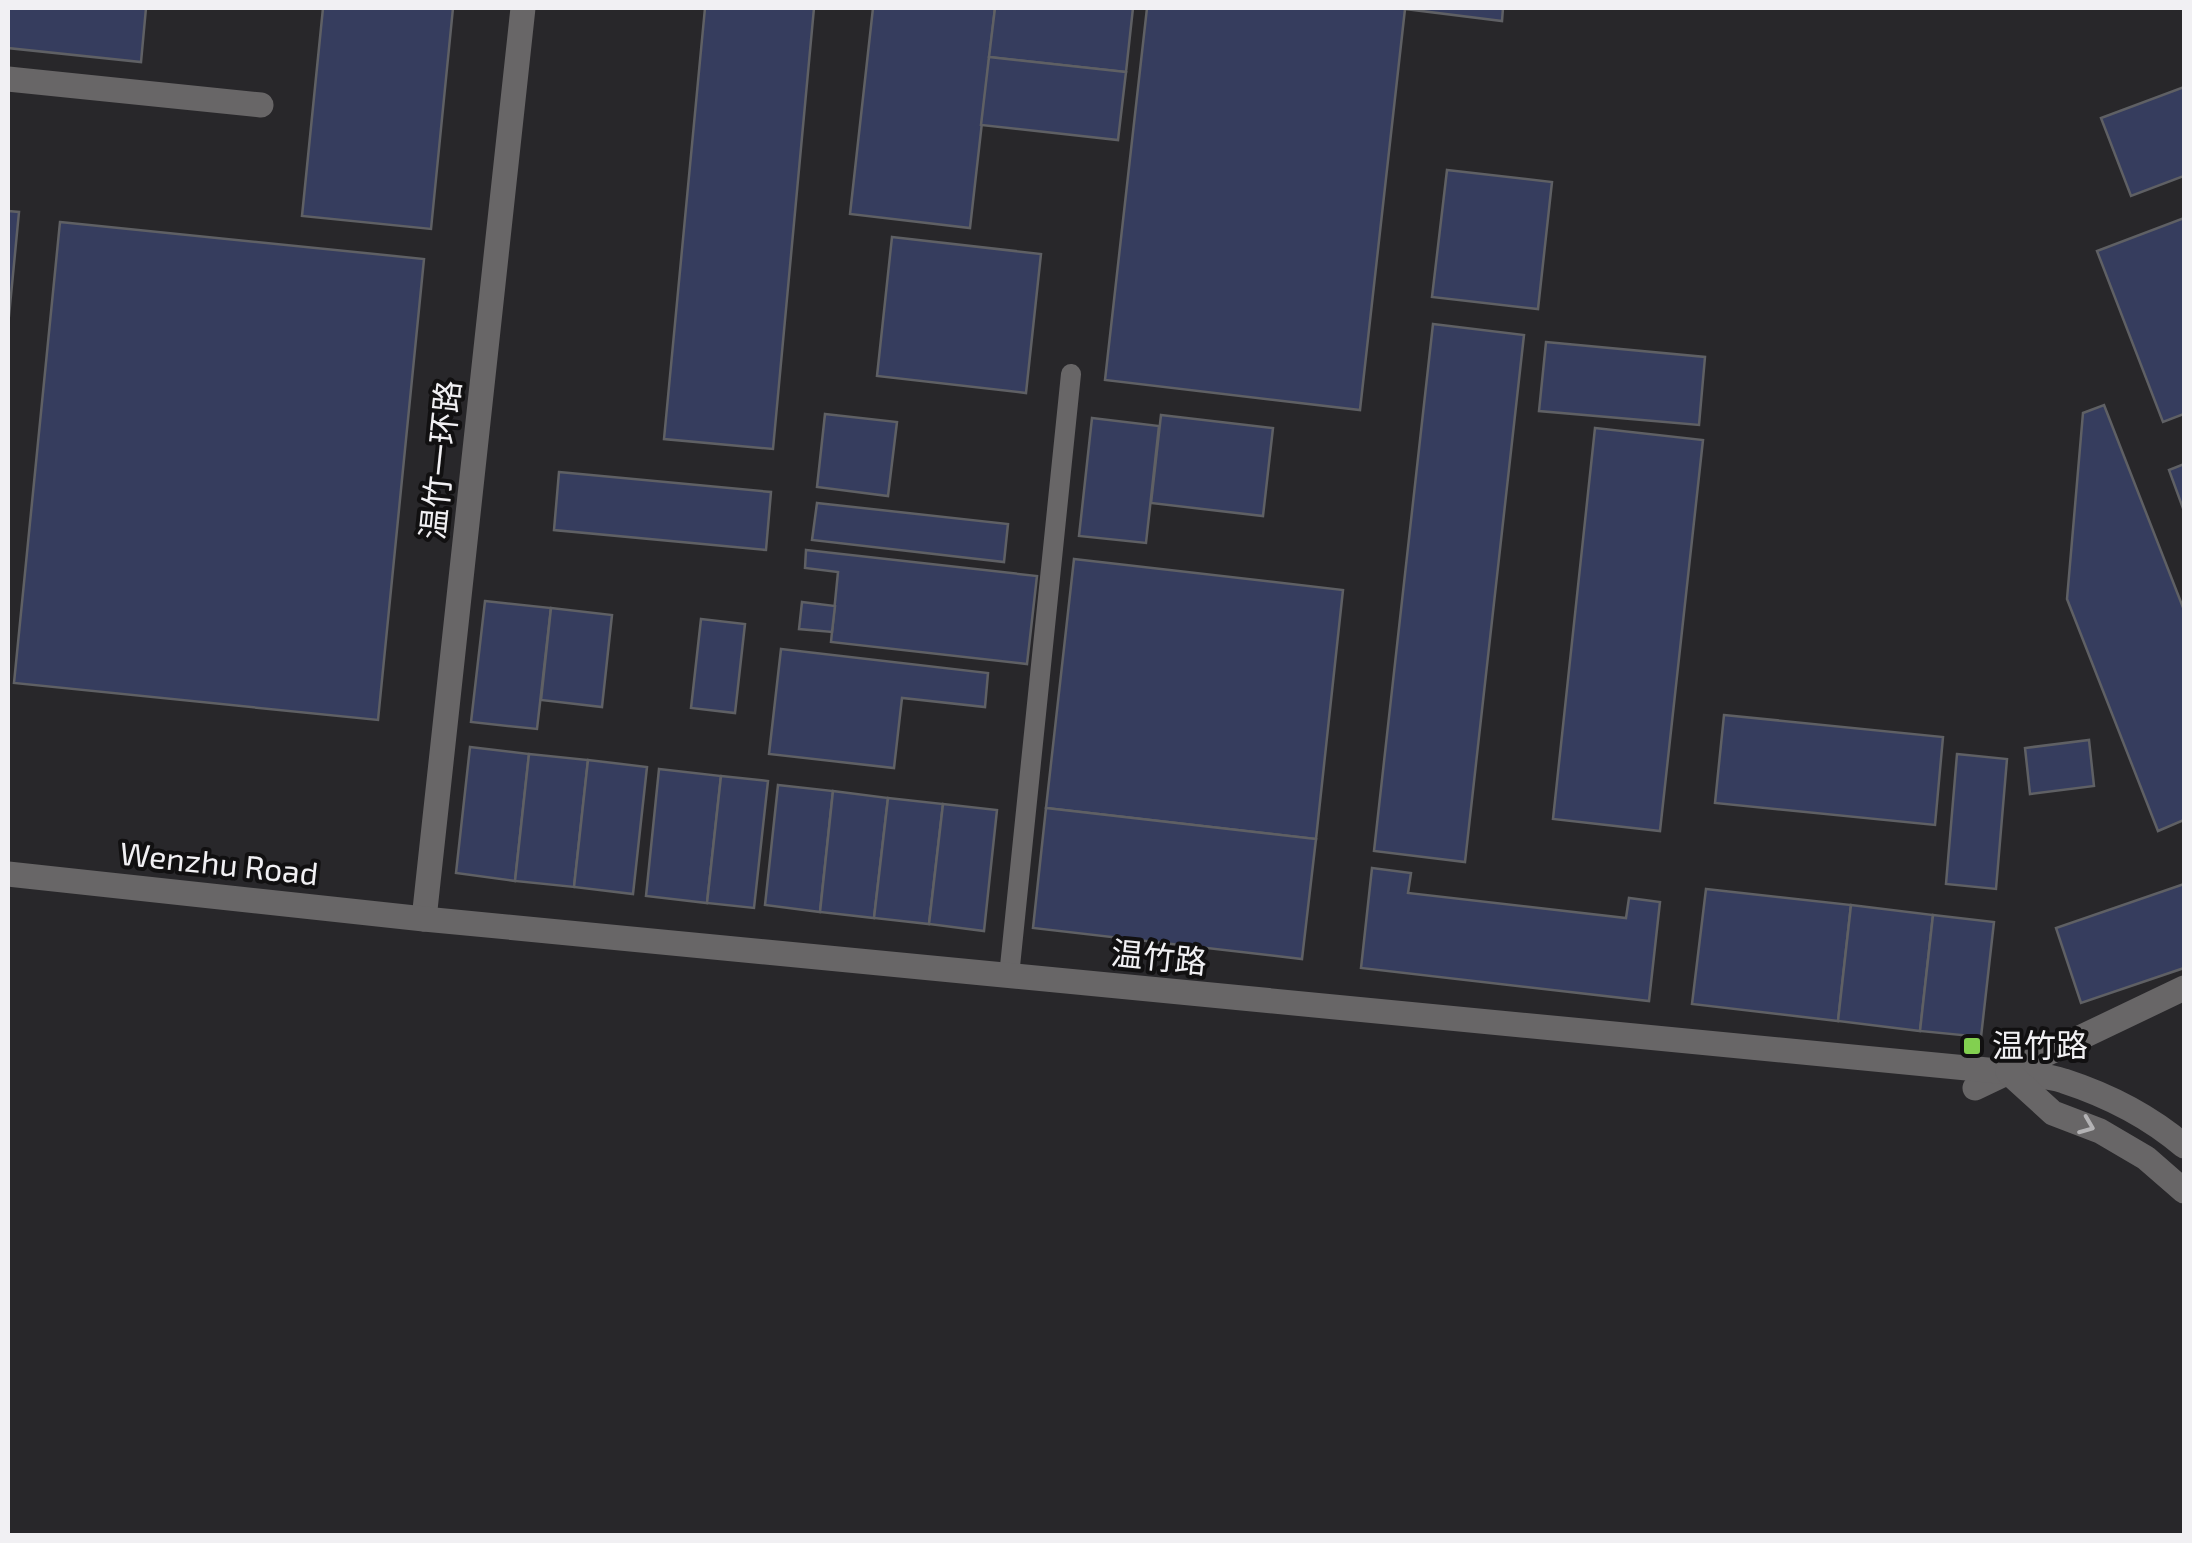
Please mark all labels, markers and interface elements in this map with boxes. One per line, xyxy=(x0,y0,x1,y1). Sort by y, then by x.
street label: 温竹一环路 xyxy=(412,378,466,541)
street label: Wenzhu Road xyxy=(118,833,320,891)
street label: 温竹路 xyxy=(1109,932,1209,980)
place label: 温竹路 xyxy=(1992,1025,2088,1063)
marker: 温竹路 xyxy=(1961,1035,1983,1057)
one-way arrow xyxy=(2077,1115,2095,1135)

